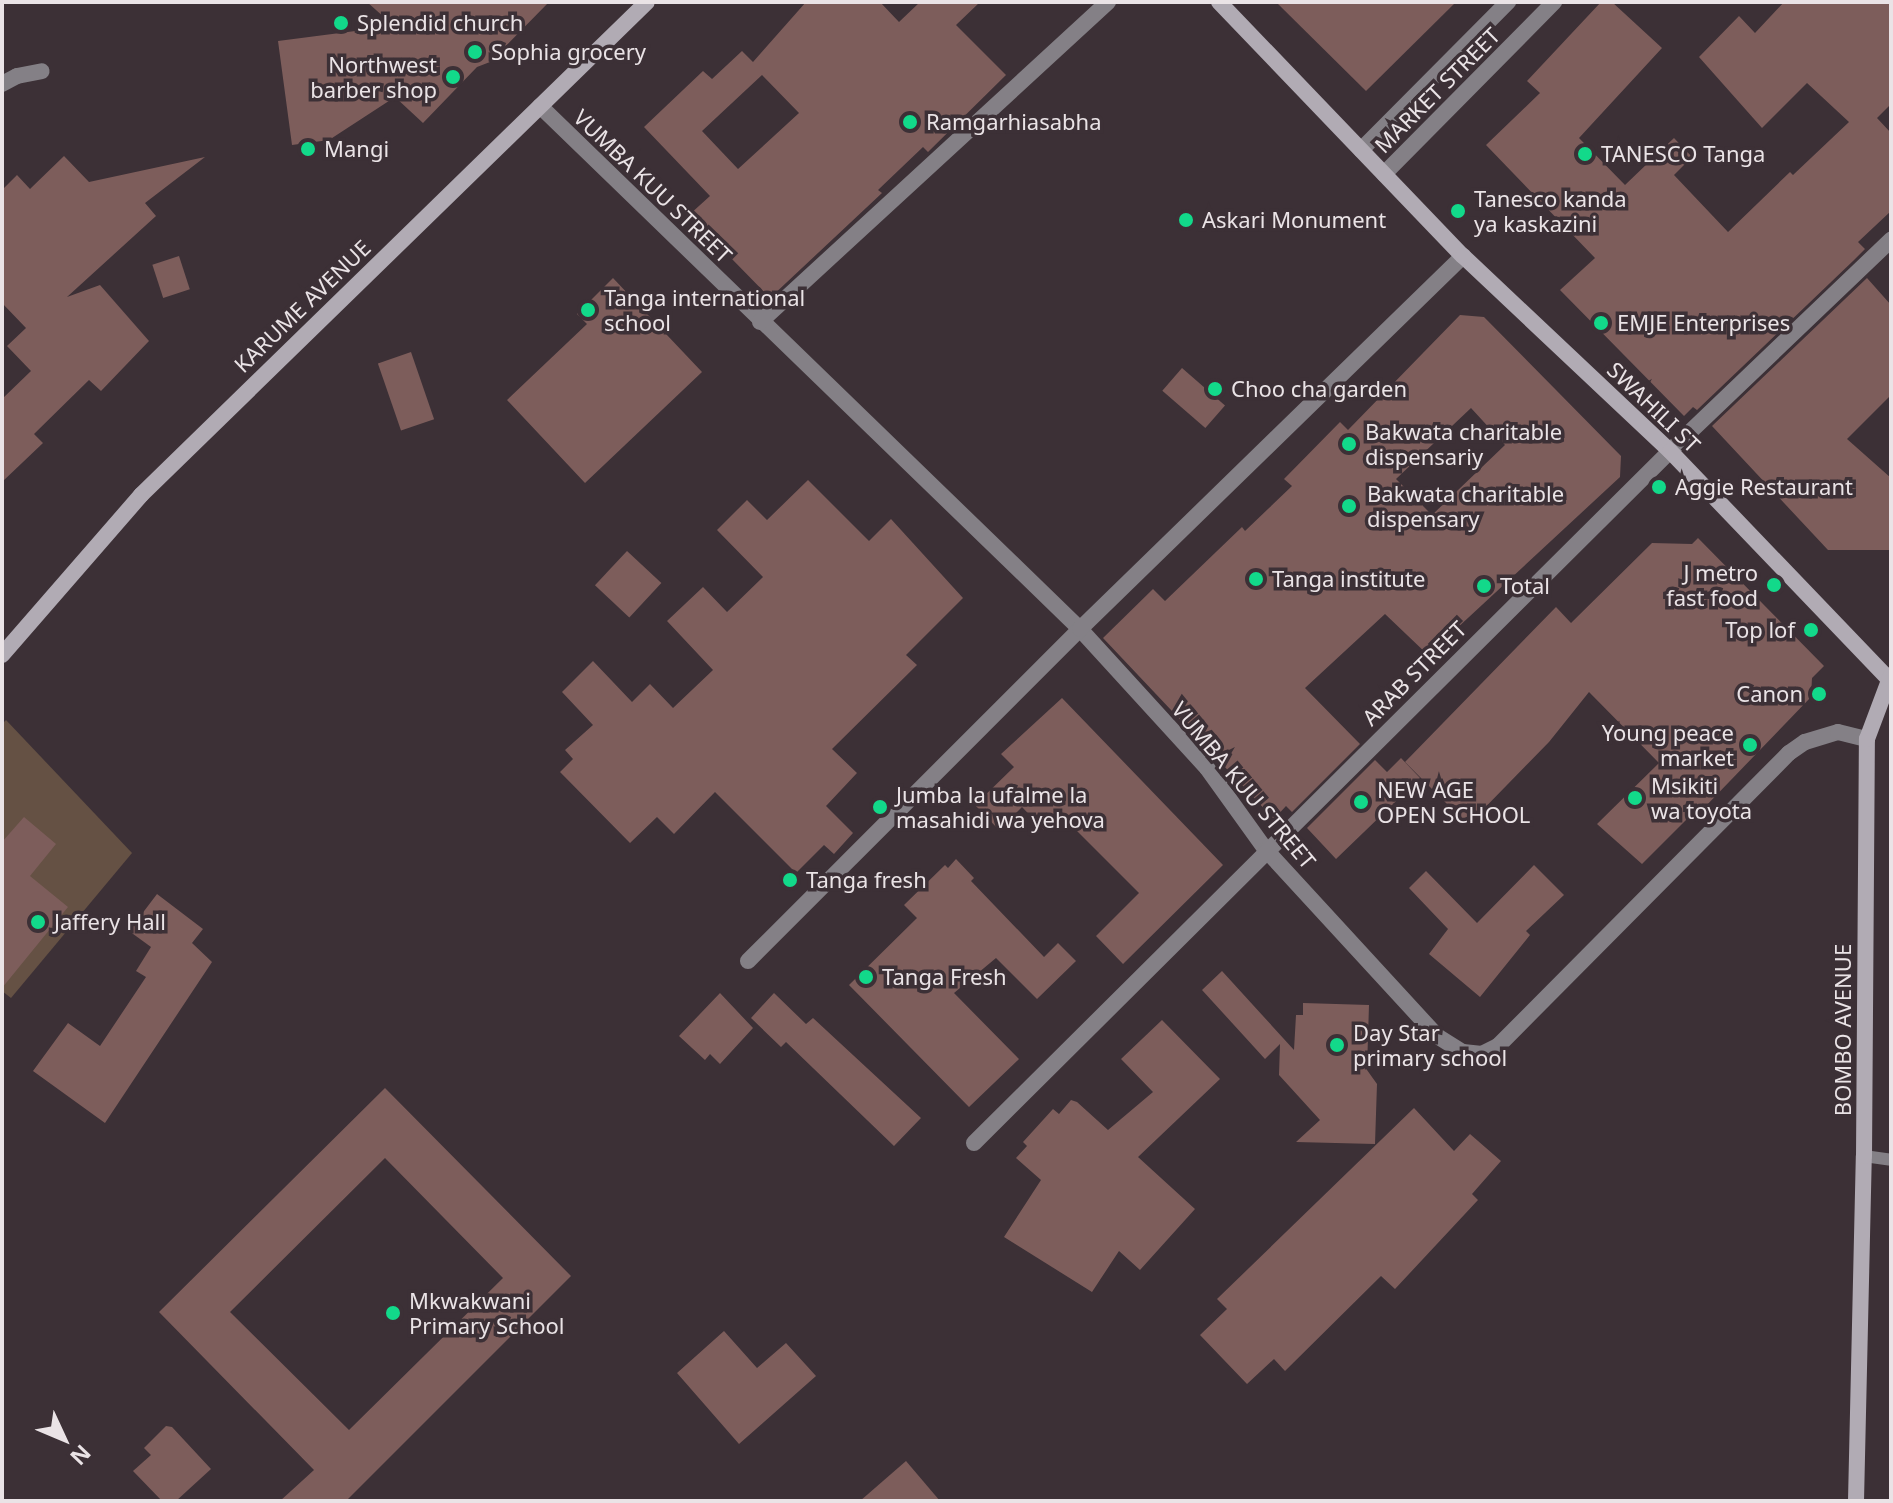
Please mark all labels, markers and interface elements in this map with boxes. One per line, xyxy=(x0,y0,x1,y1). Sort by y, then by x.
place label: Splendid church xyxy=(357,10,523,36)
marker: Splendid church xyxy=(332,14,350,32)
street label: MARKET STREET xyxy=(1369,22,1505,158)
place label: Sophia grocery xyxy=(491,39,646,65)
marker: Sophia grocery xyxy=(466,43,484,61)
place label: Northwest barber shop xyxy=(310,51,437,102)
marker: Northwest barber shop xyxy=(444,68,462,86)
street label: VUMBA KUU STREET xyxy=(568,104,738,268)
place label: Ramgarhiasabha xyxy=(926,109,1102,135)
marker: Ramgarhiasabha xyxy=(901,113,919,131)
place label: Mangi xyxy=(324,136,389,162)
marker: Mangi xyxy=(299,140,317,158)
place label: TANESCO Tanga xyxy=(1601,141,1765,167)
marker: TANESCO Tanga xyxy=(1576,145,1594,163)
place label: Tanesco kanda ya kaskazini xyxy=(1474,185,1627,236)
marker: Tanesco kanda ya kaskazini xyxy=(1449,202,1467,220)
place label: Askari Monument xyxy=(1202,207,1386,233)
marker: Askari Monument xyxy=(1177,211,1195,229)
street label: KARUME AVENUE xyxy=(228,234,376,378)
place label: Tanga international school xyxy=(604,284,805,336)
marker: Tanga international school xyxy=(579,301,597,319)
place label: EMJE Enterprises xyxy=(1617,310,1790,336)
marker: EMJE Enterprises xyxy=(1592,314,1610,332)
street label: SWAHILI ST xyxy=(1602,356,1706,458)
place label: Choo cha garden xyxy=(1231,376,1407,402)
marker: Choo cha garden xyxy=(1206,380,1224,398)
place label: Bakwata charitable dispensariy xyxy=(1365,418,1562,470)
marker: Bakwata charitable dispensariy xyxy=(1340,435,1358,453)
place label: Aggie Restaurant xyxy=(1675,474,1853,500)
marker: Aggie Restaurant xyxy=(1650,478,1668,496)
place label: Bakwata charitable dispensary xyxy=(1367,480,1564,532)
marker: Bakwata charitable dispensary xyxy=(1338,495,1360,517)
place label: J metro fast food xyxy=(1666,559,1758,610)
place label: Tanga institute xyxy=(1272,566,1425,592)
marker: Tanga institute xyxy=(1247,570,1265,588)
place label: Total xyxy=(1500,573,1550,599)
marker: J metro fast food xyxy=(1765,576,1783,594)
marker: Total xyxy=(1475,577,1493,595)
street label: ARAB STREET xyxy=(1356,615,1472,731)
place label: Top lof xyxy=(1725,617,1795,643)
marker: Top lof xyxy=(1802,621,1820,639)
place label: Canon xyxy=(1736,681,1803,707)
marker: Canon xyxy=(1810,685,1828,703)
street label: VUMBA KUU STREET xyxy=(1167,696,1321,874)
place label: Young peace market xyxy=(1602,719,1734,770)
marker: Young peace market xyxy=(1741,736,1759,754)
place label: Msikiti wa toyota xyxy=(1651,772,1752,824)
place label: NEW AGE OPEN SCHOOL xyxy=(1377,776,1530,828)
place label: Jumba la ufalme la masahidi wa yehova xyxy=(896,781,1105,832)
marker: Msikiti wa toyota xyxy=(1626,789,1644,807)
marker: NEW AGE OPEN SCHOOL xyxy=(1352,793,1370,811)
marker: Jumba la ufalme la masahidi wa yehova xyxy=(871,798,889,816)
place label: Tanga fresh xyxy=(806,867,927,893)
marker: Tanga fresh xyxy=(781,871,799,889)
place label: Jaffery Hall xyxy=(54,909,166,935)
marker: Jaffery Hall xyxy=(29,913,47,931)
street label: BOMBO AVENUE xyxy=(1830,944,1856,1116)
place label: Tanga Fresh xyxy=(882,964,1007,990)
marker: Tanga Fresh xyxy=(857,968,875,986)
place label: Day Star primary school xyxy=(1353,1019,1507,1070)
marker: Day Star primary school xyxy=(1328,1036,1346,1054)
place label: Mkwakwani Primary School xyxy=(409,1287,565,1338)
marker: Mkwakwani Primary School xyxy=(384,1304,402,1322)
north arrow xyxy=(24,1399,104,1479)
text: N xyxy=(64,1439,98,1473)

